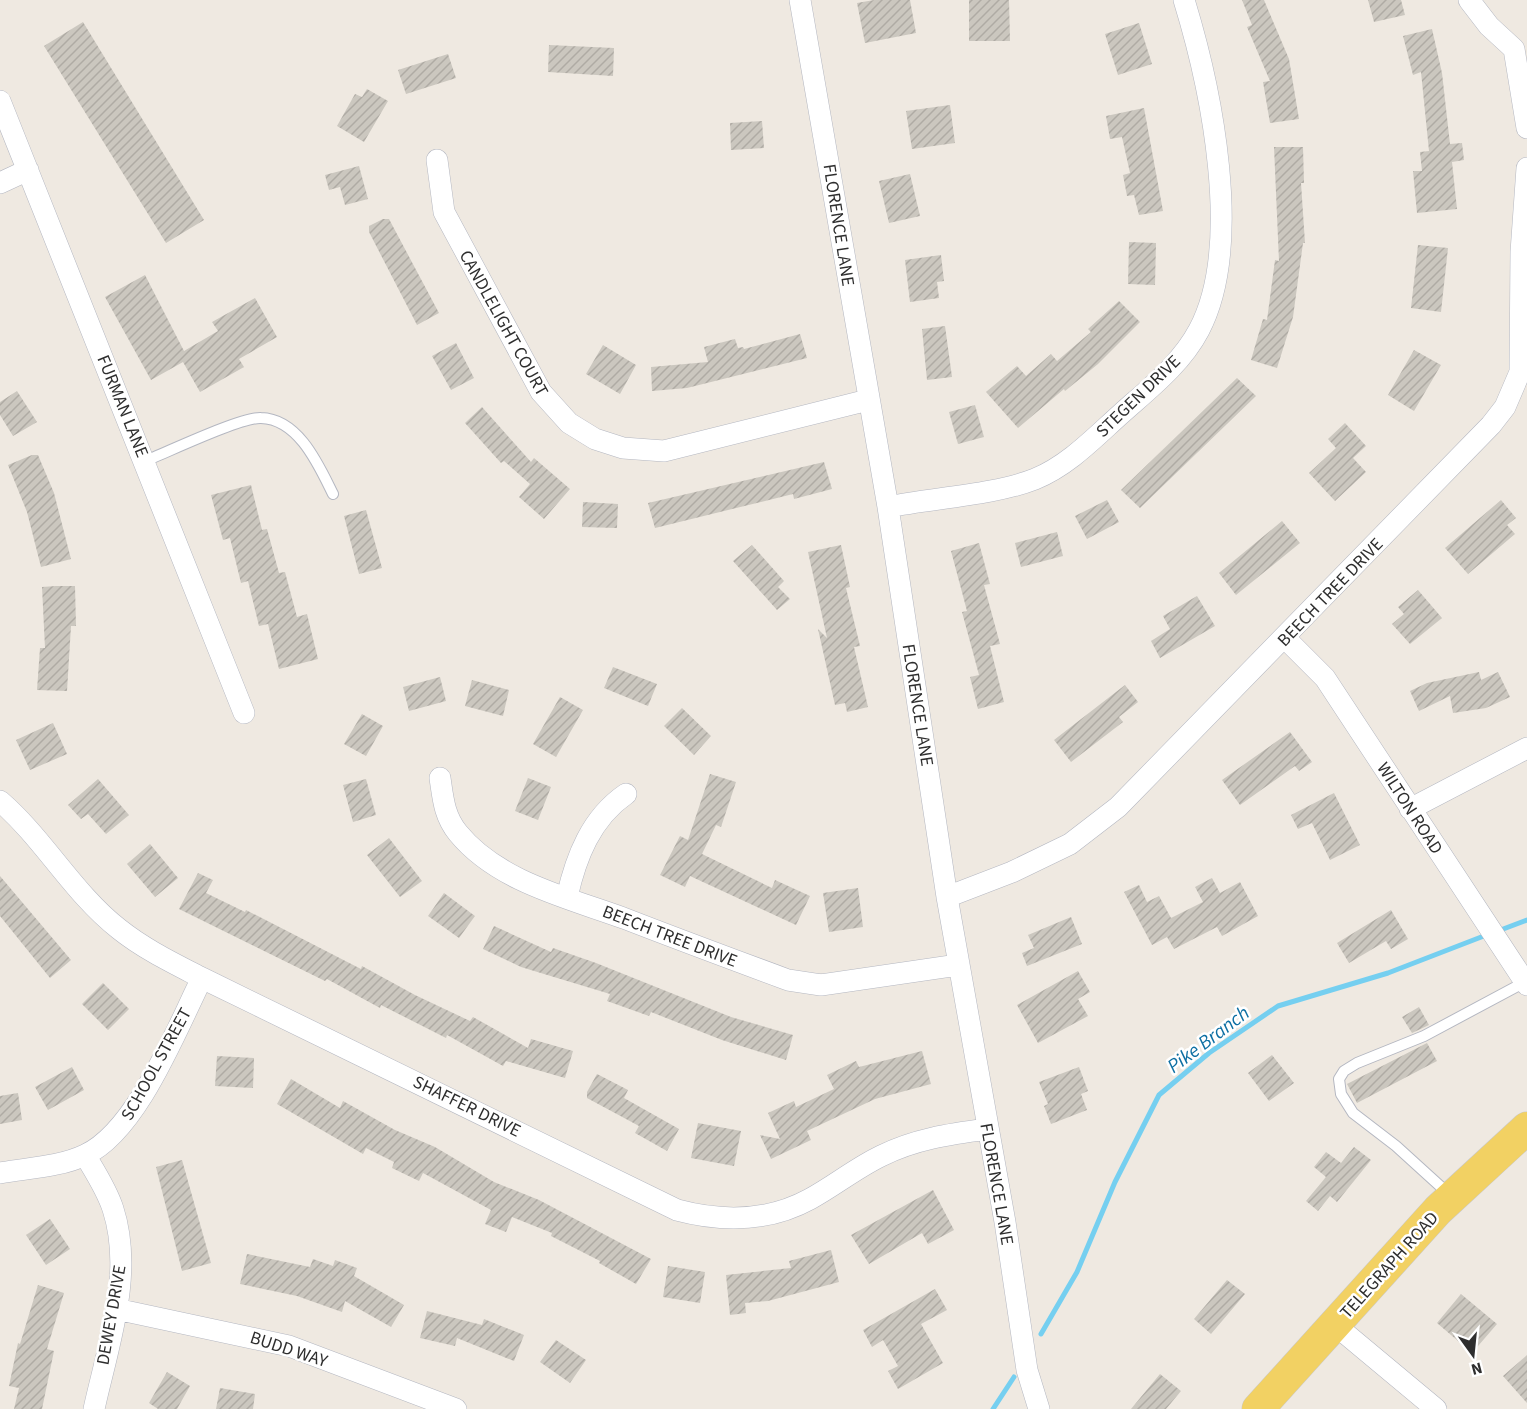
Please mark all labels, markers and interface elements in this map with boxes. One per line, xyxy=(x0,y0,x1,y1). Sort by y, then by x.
street label: FLORENCE LANE xyxy=(816,162,861,288)
street label: CANDLELIGHT COURT xyxy=(453,246,554,401)
street label: STEGEN DRIVE xyxy=(1090,349,1186,443)
street label: FURMAN LANE xyxy=(91,351,154,461)
street label: BEECH TREE DRIVE xyxy=(1272,532,1389,652)
street label: FLORENCE LANE xyxy=(895,642,940,768)
street label: WILTON ROAD xyxy=(1371,758,1449,859)
street label: BEECH TREE DRIVE xyxy=(599,899,741,974)
water label: Pike Branch xyxy=(1161,999,1256,1080)
street label: SCHOOL STREET xyxy=(115,1003,198,1125)
street label: SHAFFER DRIVE xyxy=(409,1070,525,1143)
street label: FLORENCE LANE xyxy=(973,1121,1020,1247)
street label: TELEGRAPH ROAD xyxy=(1334,1206,1444,1325)
street label: DEWEY DRIVE xyxy=(90,1263,133,1367)
street label: BUDD WAY xyxy=(247,1325,331,1374)
north arrow xyxy=(1443,1325,1503,1385)
text: N xyxy=(1469,1357,1485,1381)

